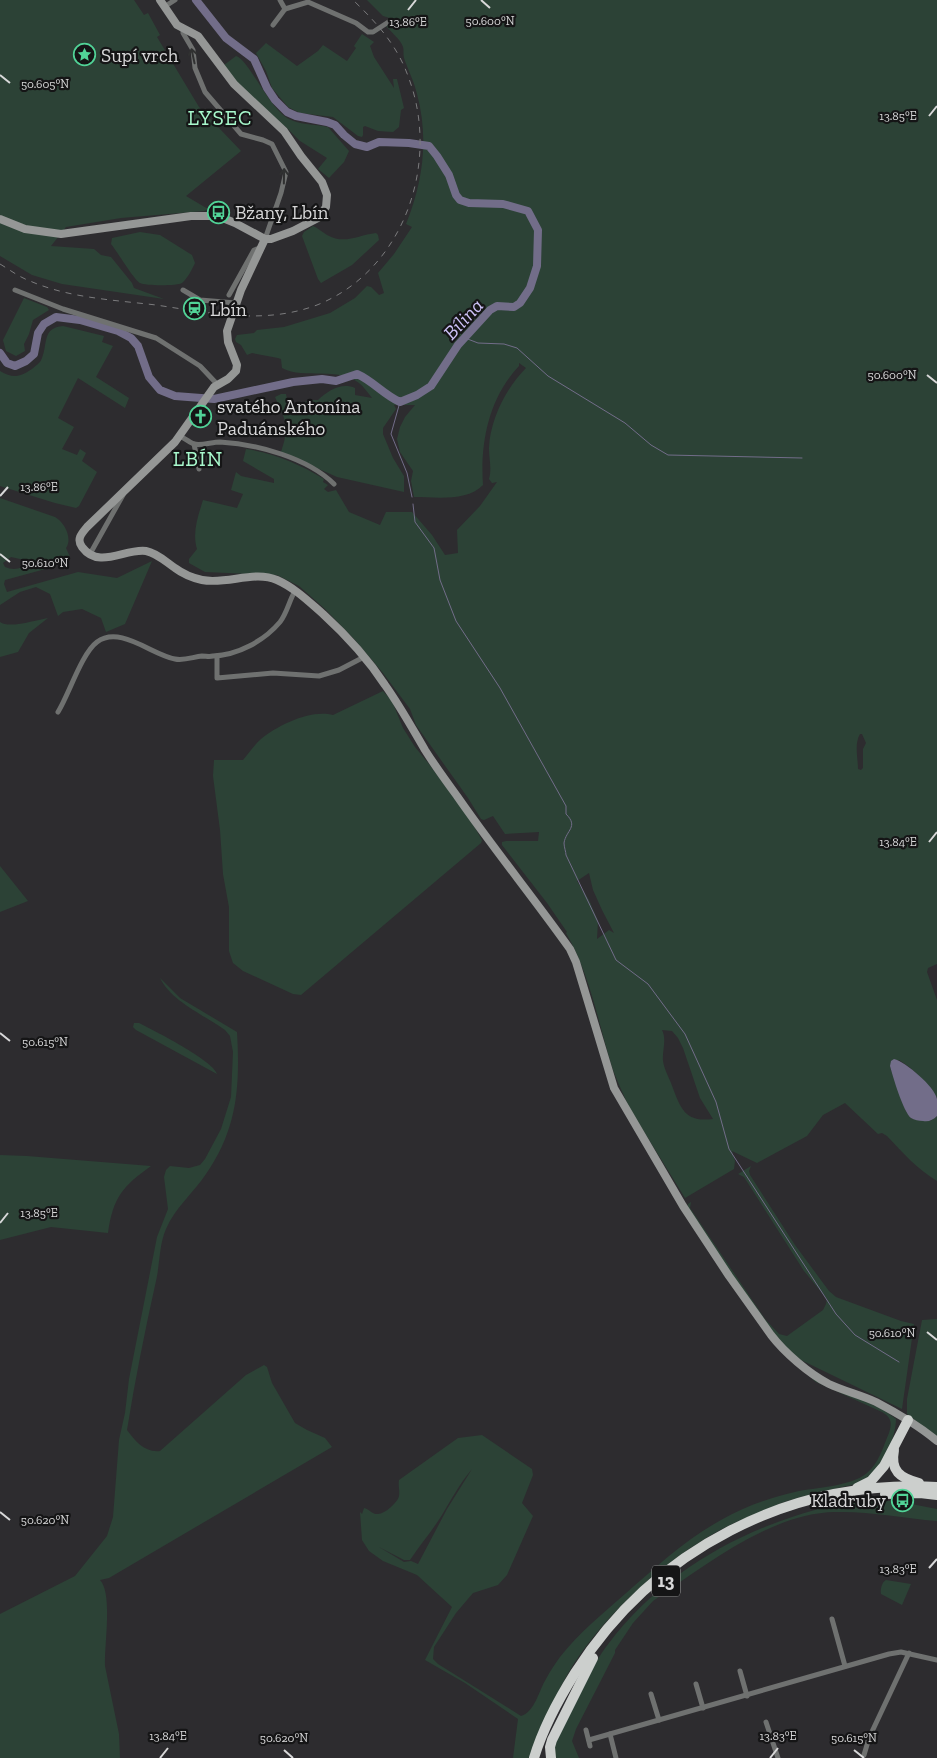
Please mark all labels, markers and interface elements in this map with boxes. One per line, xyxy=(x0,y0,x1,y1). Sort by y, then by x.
text: 50.600°N xyxy=(466,14,515,28)
text: 13.86°E xyxy=(389,15,427,29)
place icon: Supí vrch xyxy=(73,43,97,67)
place label: Supí vrch xyxy=(101,44,179,67)
one-way arrow xyxy=(188,48,197,64)
text: 50.605°N xyxy=(21,77,69,91)
district label: LYSEC xyxy=(187,105,253,130)
text: 13.85°E xyxy=(879,109,917,123)
one-way arrow xyxy=(279,169,289,185)
bus stop icon: Bžany, Lbín xyxy=(207,200,231,224)
place label: Bžany, Lbín xyxy=(235,201,328,224)
water label: Bílina xyxy=(438,293,488,345)
station icon: Lbín xyxy=(182,297,206,321)
place label: Lbín xyxy=(210,298,247,321)
text: 50.600°N xyxy=(868,368,917,382)
place label: svatého Antonína Paduánského xyxy=(217,395,361,440)
church icon: svatého Antonína Paduánského xyxy=(189,405,213,429)
district label: LBÍN xyxy=(173,446,223,471)
text: 13.86°E xyxy=(20,480,58,494)
text: 50.610°N xyxy=(22,556,68,570)
text: 13.84°E xyxy=(879,835,917,849)
text: 50.615°N xyxy=(22,1035,68,1049)
text: 13.85°E xyxy=(20,1206,58,1220)
text: 50.610°N xyxy=(869,1326,915,1340)
bus stop icon: Kladruby xyxy=(890,1488,914,1512)
place label: Kladruby xyxy=(811,1489,886,1512)
text: 50.620°N xyxy=(21,1513,69,1527)
text: 13.83°E xyxy=(879,1562,917,1576)
road number: 13 xyxy=(652,1565,680,1596)
text: 13.84°E xyxy=(149,1729,187,1743)
text: 13.83°E xyxy=(759,1729,797,1743)
text: 50.620°N xyxy=(260,1731,308,1745)
text: 50.615°N xyxy=(831,1731,877,1745)

